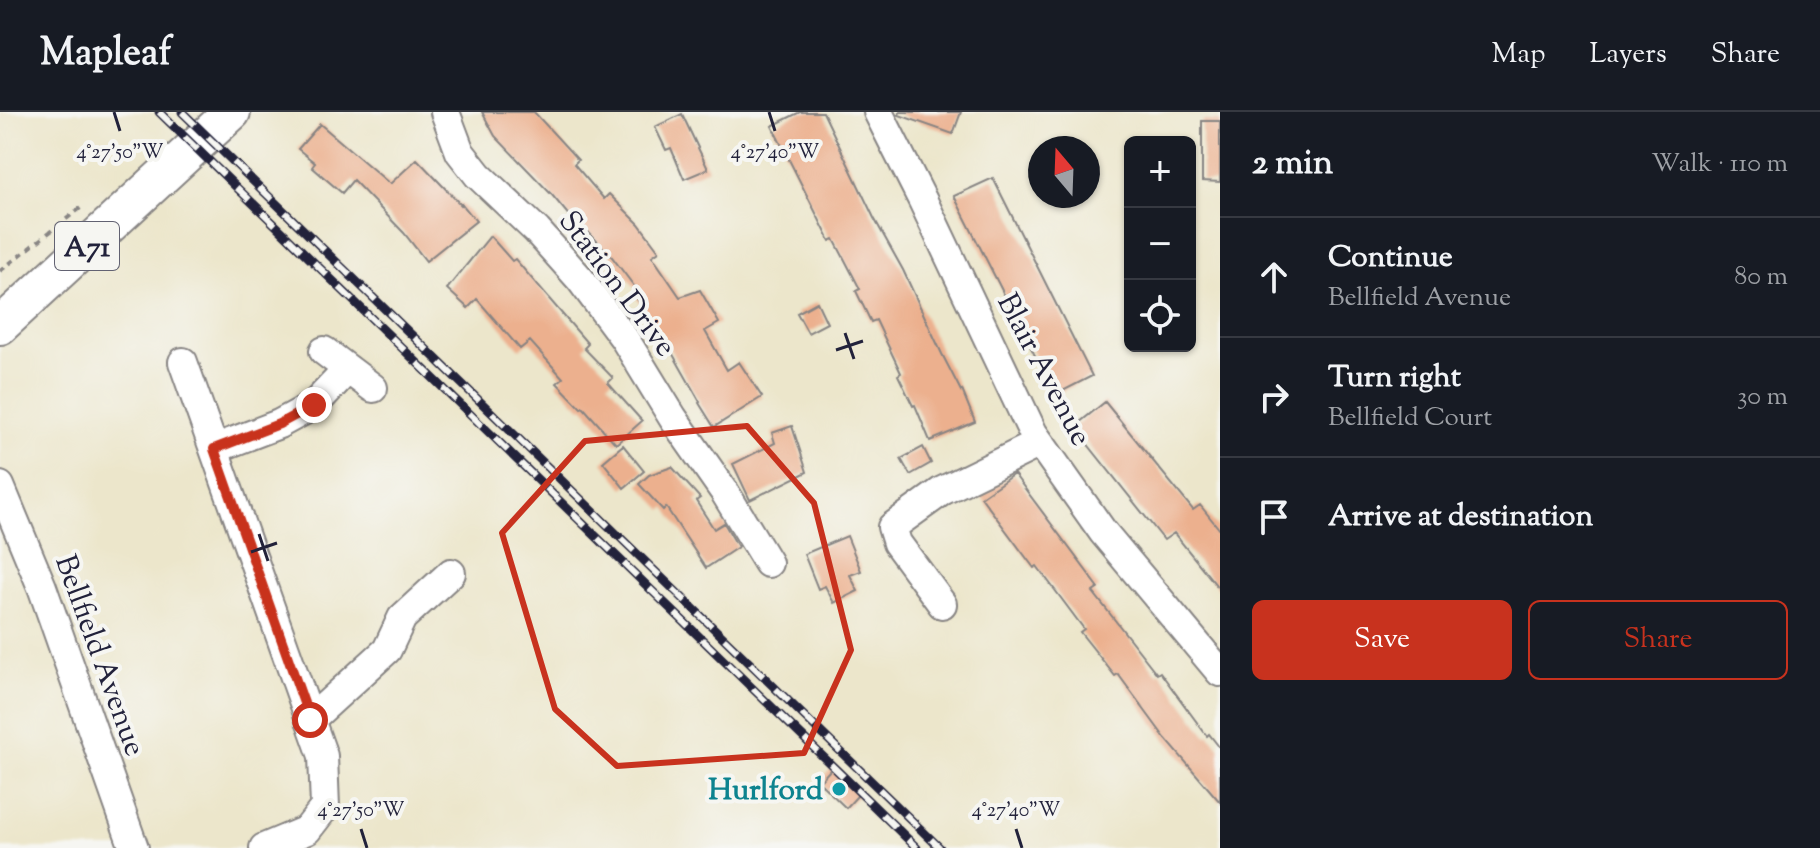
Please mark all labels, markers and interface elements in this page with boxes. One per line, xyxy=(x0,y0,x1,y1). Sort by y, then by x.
text: Mapleaf xyxy=(40,28,172,82)
text: Map xyxy=(1492,35,1545,75)
text: Layers xyxy=(1589,35,1667,75)
text: Share xyxy=(1711,35,1780,75)
north arrow xyxy=(1028,136,1100,208)
map controls xyxy=(1124,136,1196,352)
button: + xyxy=(1124,136,1196,208)
text: 4°27'50"W xyxy=(76,139,164,168)
text: 4°27'40"W xyxy=(731,139,819,168)
text: 2 min xyxy=(1252,140,1333,189)
text: Walk · 110 m xyxy=(1651,146,1788,183)
street label: Station Drive xyxy=(547,202,685,367)
button: − xyxy=(1124,208,1196,280)
road number: A71 xyxy=(55,222,119,270)
text: Continue xyxy=(1328,237,1453,280)
icon: ahead xyxy=(1252,255,1296,299)
text: 80 m xyxy=(1734,259,1788,296)
button: locate xyxy=(1124,280,1196,352)
text: Bellfield Avenue xyxy=(1328,280,1511,317)
street label: Blair Avenue xyxy=(985,286,1101,454)
text: Turn right xyxy=(1328,357,1461,400)
icon: right xyxy=(1252,375,1296,419)
text: 30 m xyxy=(1737,379,1788,416)
route end xyxy=(296,387,332,423)
text: Bellfield Court xyxy=(1328,400,1492,437)
icon: arrive xyxy=(1252,495,1296,539)
text: Arrive at destination xyxy=(1328,496,1593,539)
street label: Bellfield Avenue xyxy=(42,549,155,762)
button: Save xyxy=(1252,600,1512,680)
button: Share xyxy=(1528,600,1788,680)
route start xyxy=(292,702,328,738)
place label: Hurlford xyxy=(708,770,823,813)
marker: Hurlford xyxy=(830,780,848,798)
text: 4°27'50"W xyxy=(317,797,405,826)
text: 4°27'40"W xyxy=(972,797,1060,826)

